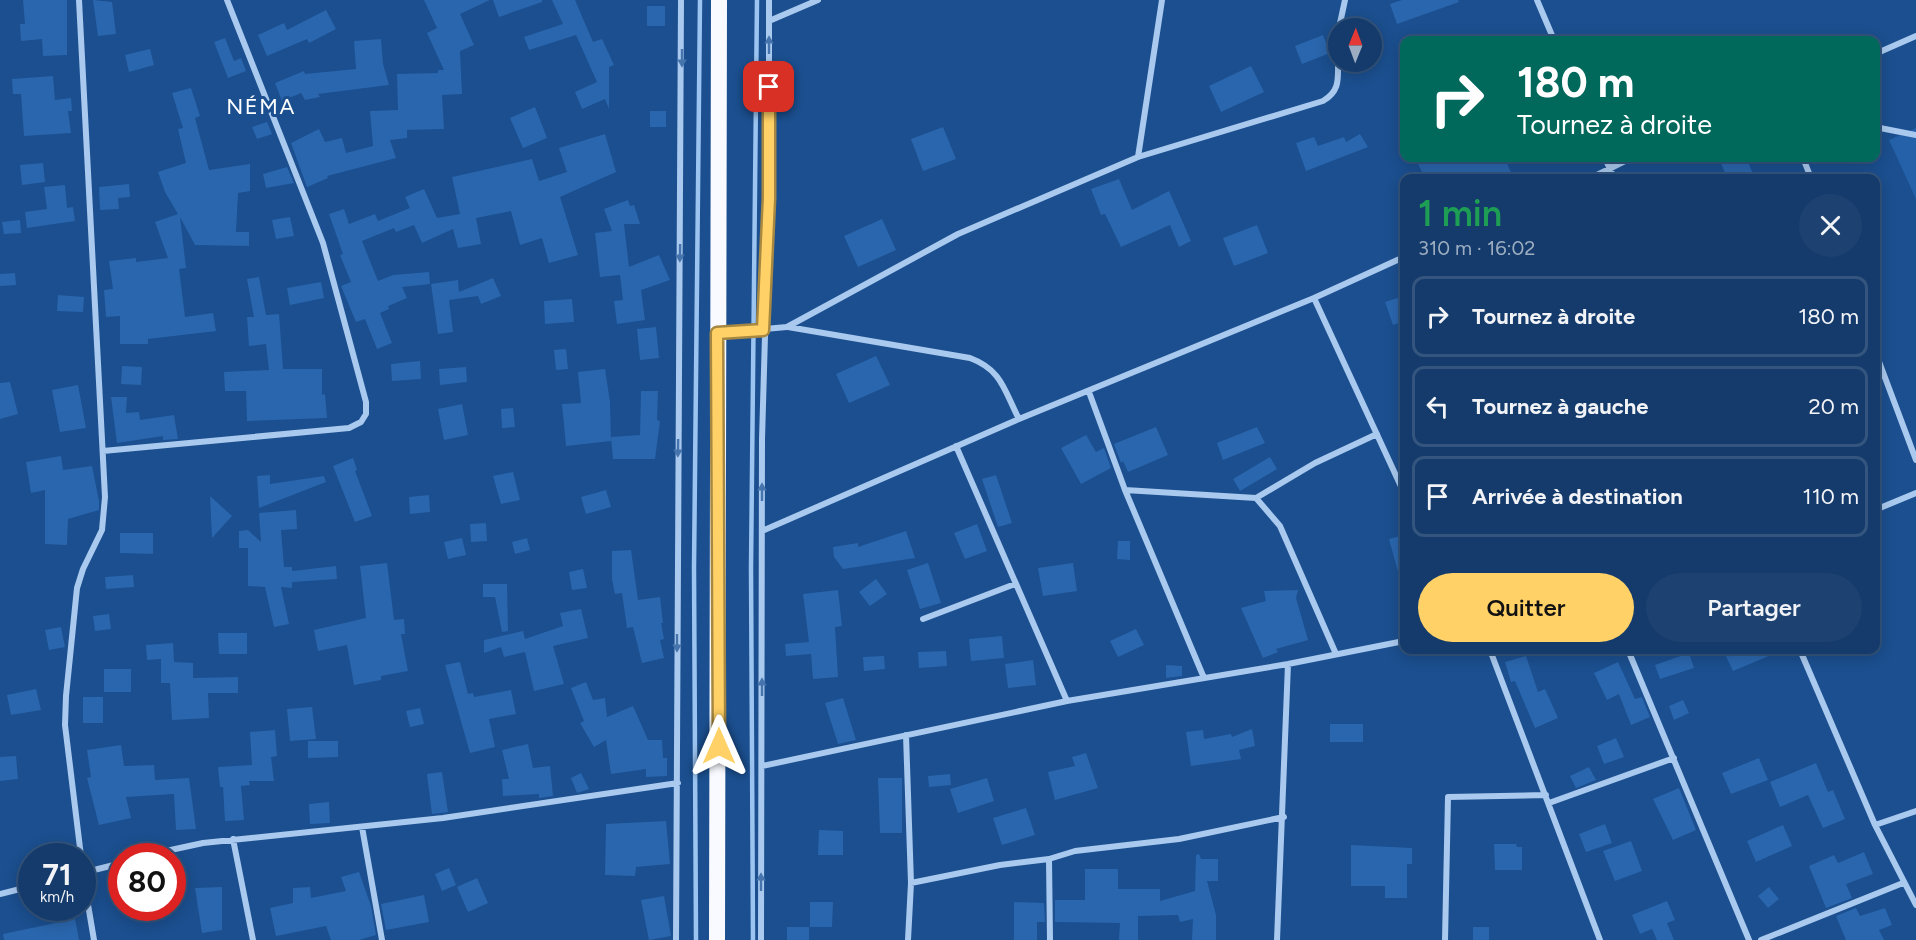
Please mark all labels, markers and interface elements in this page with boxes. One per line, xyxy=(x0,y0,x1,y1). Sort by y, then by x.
north arrow xyxy=(1328,18,1382,72)
map controls xyxy=(1328,18,1382,72)
one-way arrow xyxy=(764,35,774,54)
one-way arrow xyxy=(677,49,687,68)
text: 180 m xyxy=(1517,57,1634,108)
icon: right xyxy=(1418,60,1496,138)
pin xyxy=(743,61,794,112)
icon: arrive xyxy=(752,70,785,103)
district label: NÉMA xyxy=(226,93,296,120)
text: Tournez à droite xyxy=(1517,108,1712,141)
text: 1 min xyxy=(1418,192,1502,235)
button: close xyxy=(1799,194,1862,257)
text: 310 m · 16:02 xyxy=(1418,236,1536,260)
one-way arrow xyxy=(675,244,685,263)
icon: right xyxy=(1421,300,1454,333)
text: Tournez à droite xyxy=(1472,303,1635,330)
text: 180 m xyxy=(1798,303,1859,330)
icon: left xyxy=(1421,390,1454,423)
text: Tournez à gauche xyxy=(1472,393,1648,420)
text: 20 m xyxy=(1808,393,1859,420)
one-way arrow xyxy=(673,439,683,458)
icon: arrive xyxy=(1421,480,1454,513)
one-way arrow xyxy=(757,482,767,501)
text: Arrivée à destination xyxy=(1472,483,1683,510)
text: 110 m xyxy=(1803,483,1859,510)
button: Quitter xyxy=(1418,573,1634,642)
button: Partager xyxy=(1646,573,1862,642)
one-way arrow xyxy=(672,634,682,653)
one-way arrow xyxy=(757,677,767,696)
position arrow xyxy=(687,714,751,778)
speed limit sign: 80 xyxy=(108,843,186,921)
text: 71 xyxy=(42,856,72,893)
one-way arrow xyxy=(756,872,766,891)
text: km/h xyxy=(40,888,74,906)

